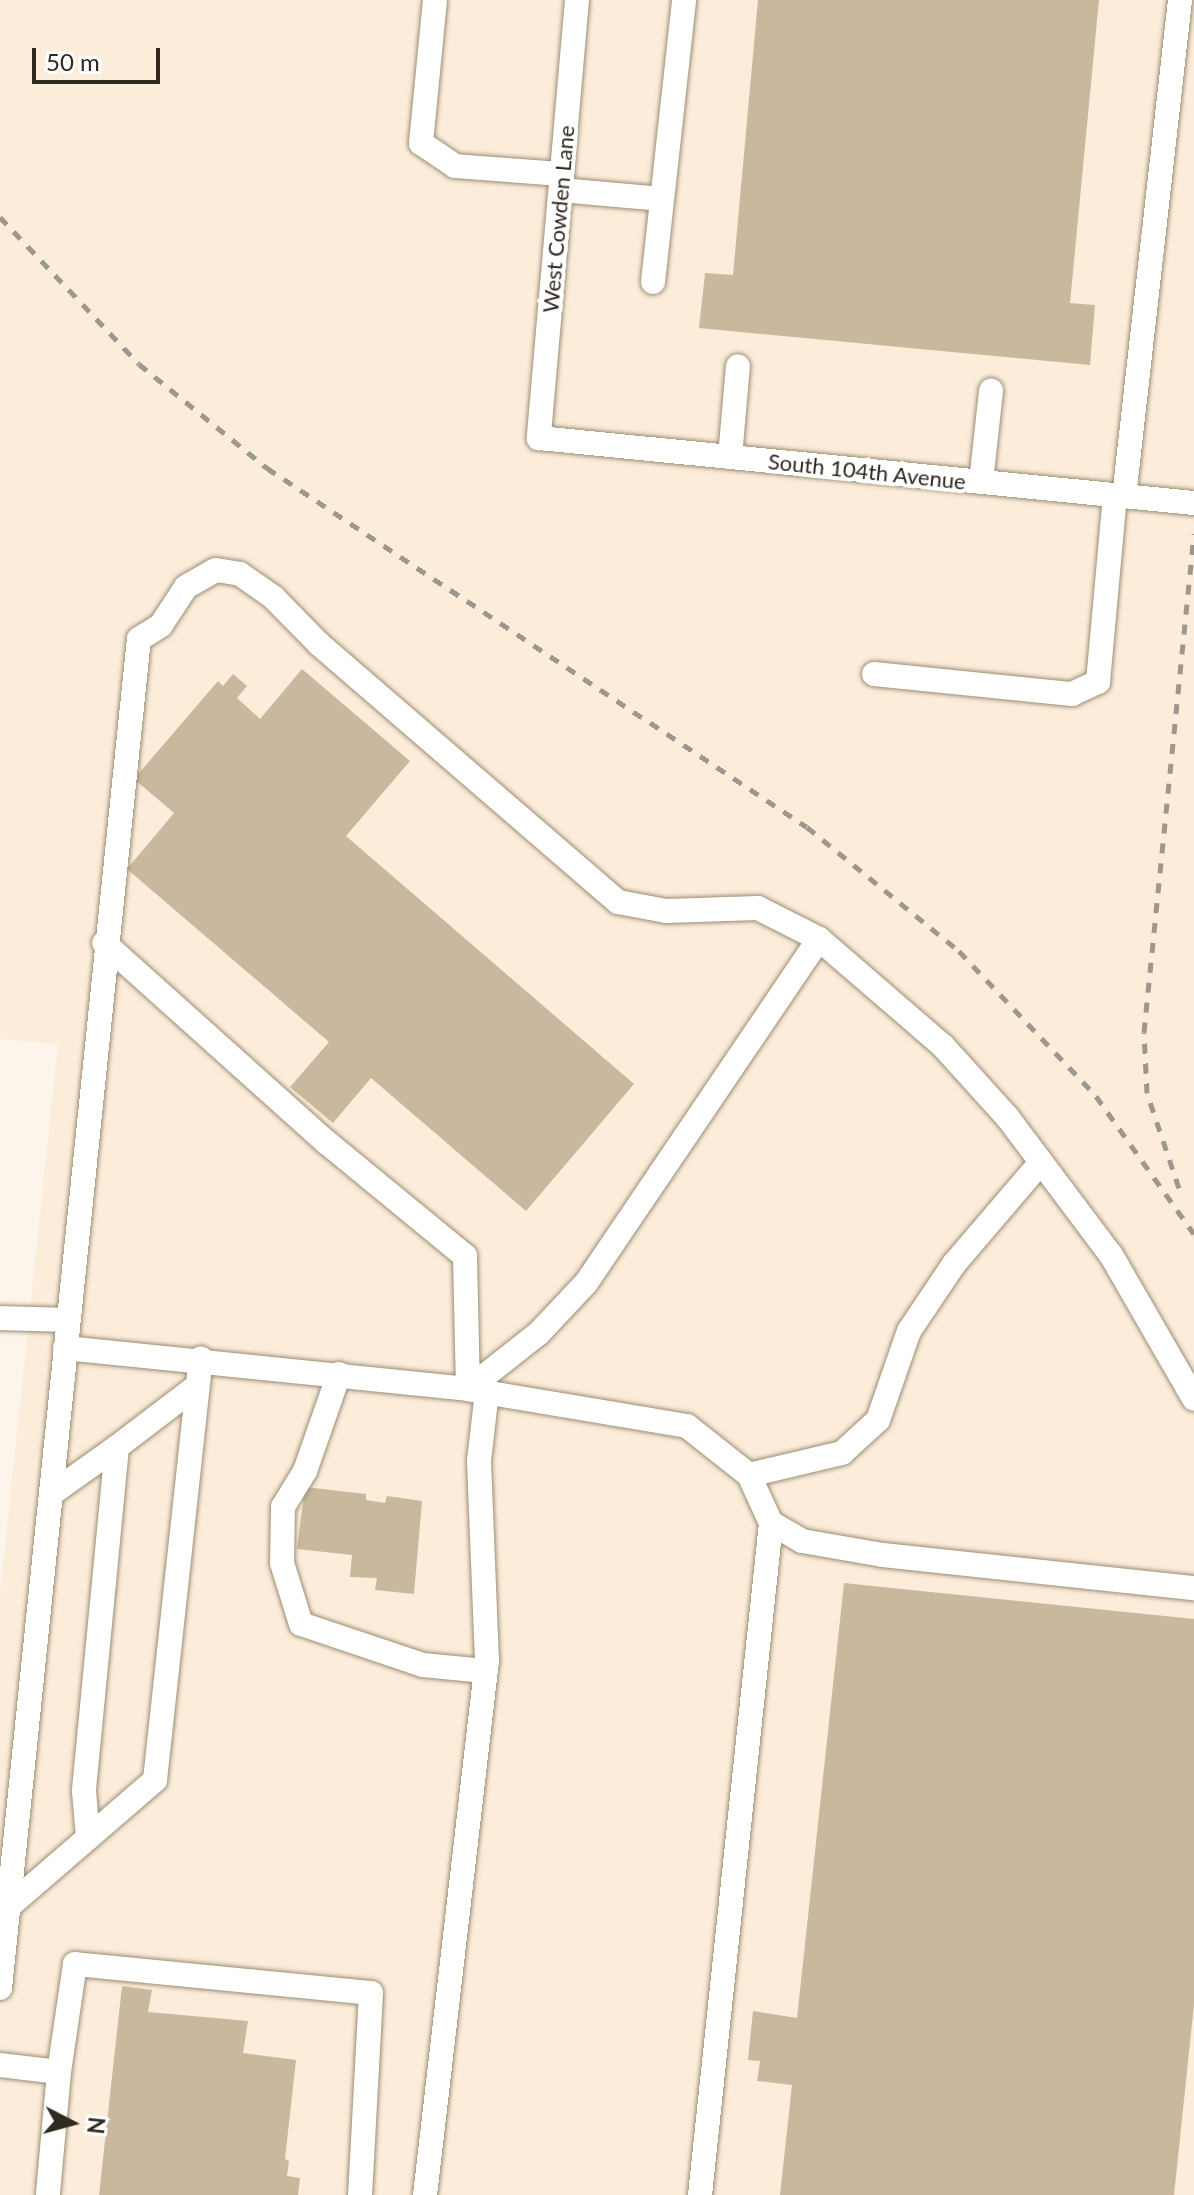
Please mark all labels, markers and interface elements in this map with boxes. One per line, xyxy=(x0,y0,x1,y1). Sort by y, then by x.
scale bar xyxy=(36,32,164,82)
text: 50 m xyxy=(46,47,100,76)
street label: West Cowden Lane xyxy=(537,124,579,314)
street label: South 104th Avenue xyxy=(767,447,967,495)
north arrow xyxy=(32,2083,112,2163)
text: N xyxy=(82,2116,111,2135)

